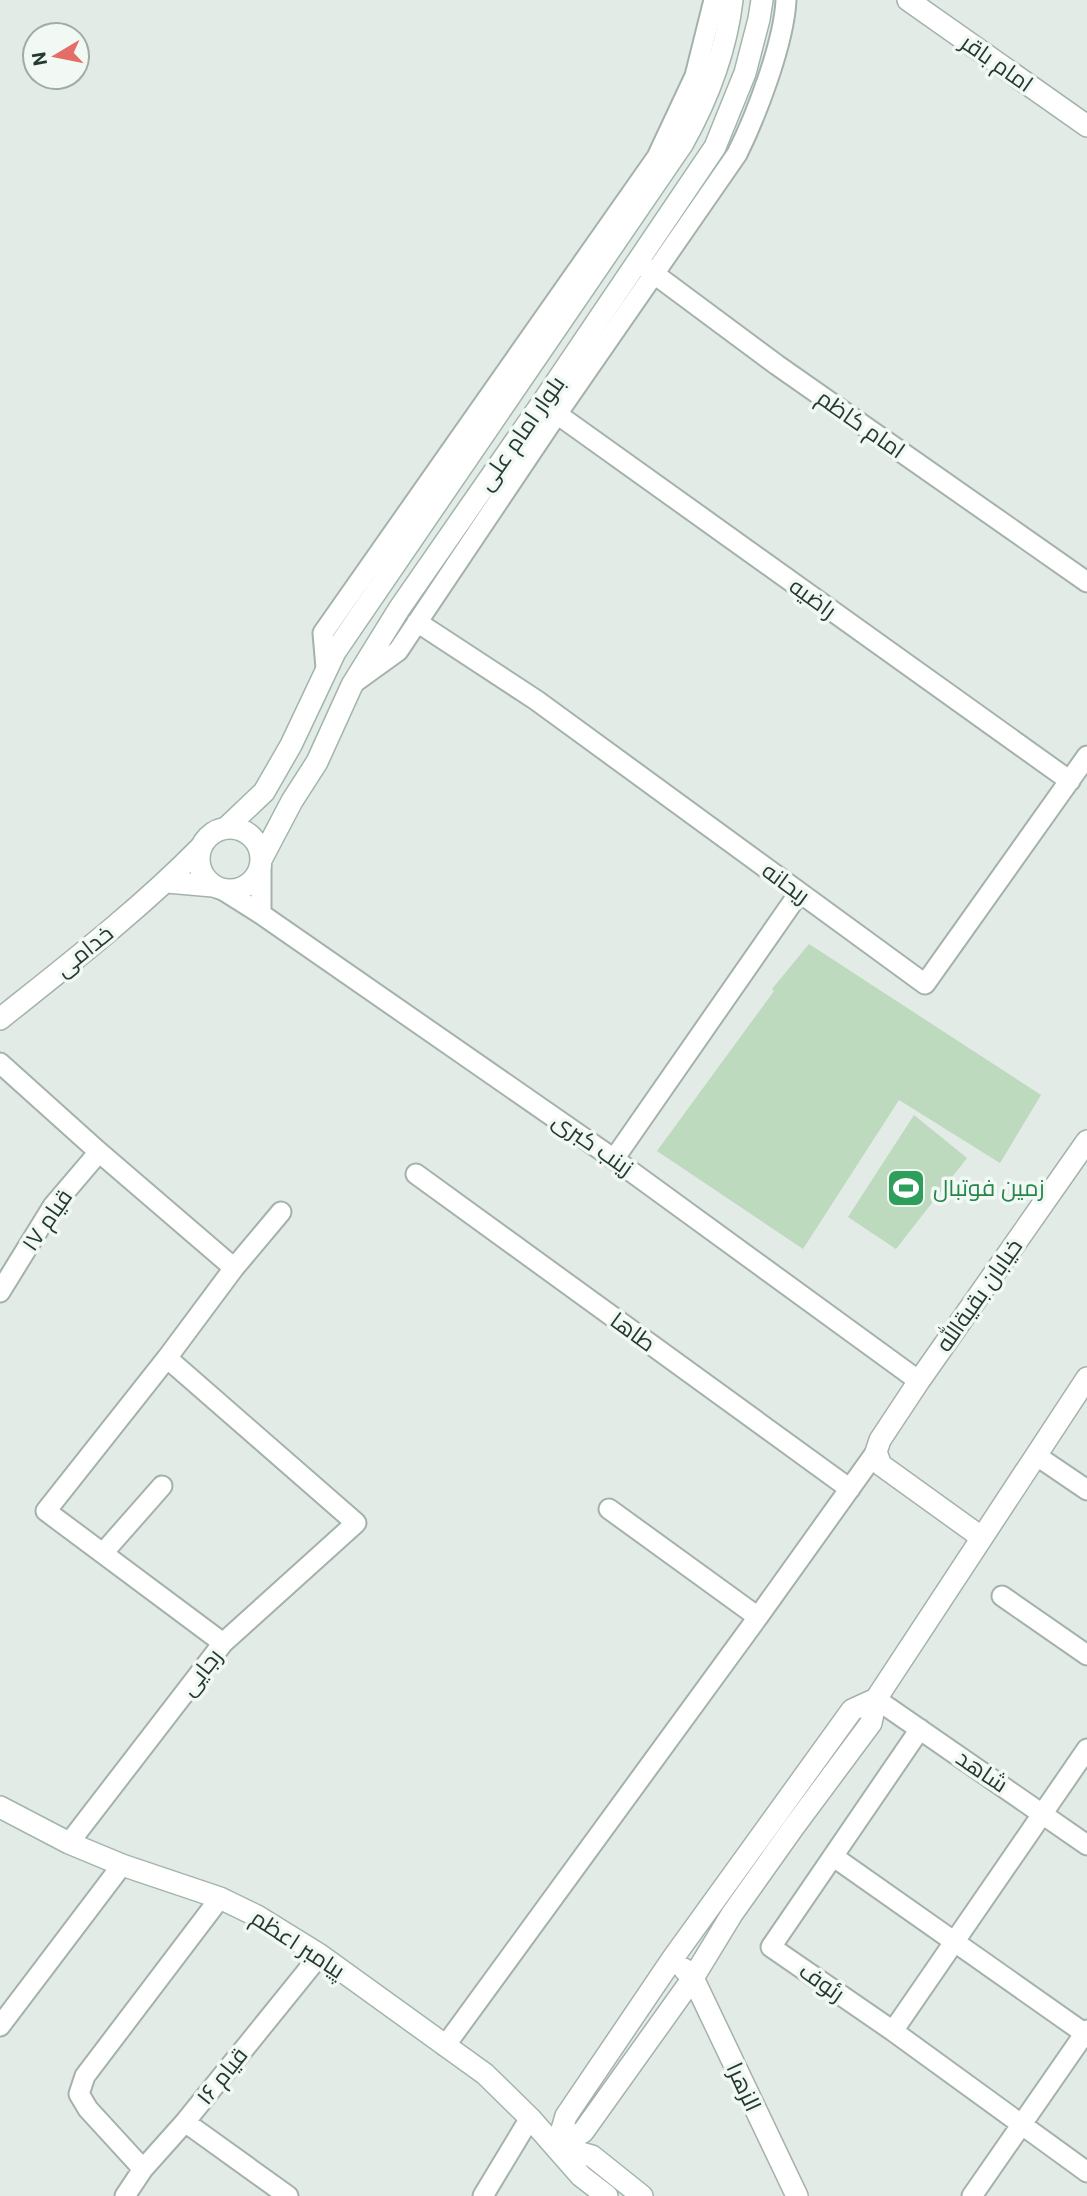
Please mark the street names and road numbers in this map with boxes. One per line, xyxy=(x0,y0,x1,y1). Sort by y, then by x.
street label: امام باقر xyxy=(953,28,1038,100)
street label: بلوار امام علی xyxy=(472,371,572,497)
street label: امام کاظم xyxy=(810,384,910,466)
street label: راضیه xyxy=(784,572,841,624)
street label: ریحانه xyxy=(757,857,815,910)
street label: خدامی xyxy=(50,920,119,983)
street label: زینب کبری xyxy=(547,1107,638,1182)
street label: قیام ۱۷ xyxy=(17,1184,80,1257)
street label: خیابان بقیةالله xyxy=(929,1232,1028,1357)
street label: طاها xyxy=(605,1307,660,1358)
street label: رجایی xyxy=(175,1643,228,1701)
street label: شاهد xyxy=(951,1744,1013,1798)
street label: پیامبر اعظم xyxy=(245,1904,350,1986)
street label: رئوف xyxy=(794,1957,850,2008)
street label: قیام ۱۶ xyxy=(191,2042,255,2112)
street label: الزهرا xyxy=(721,2058,767,2116)

